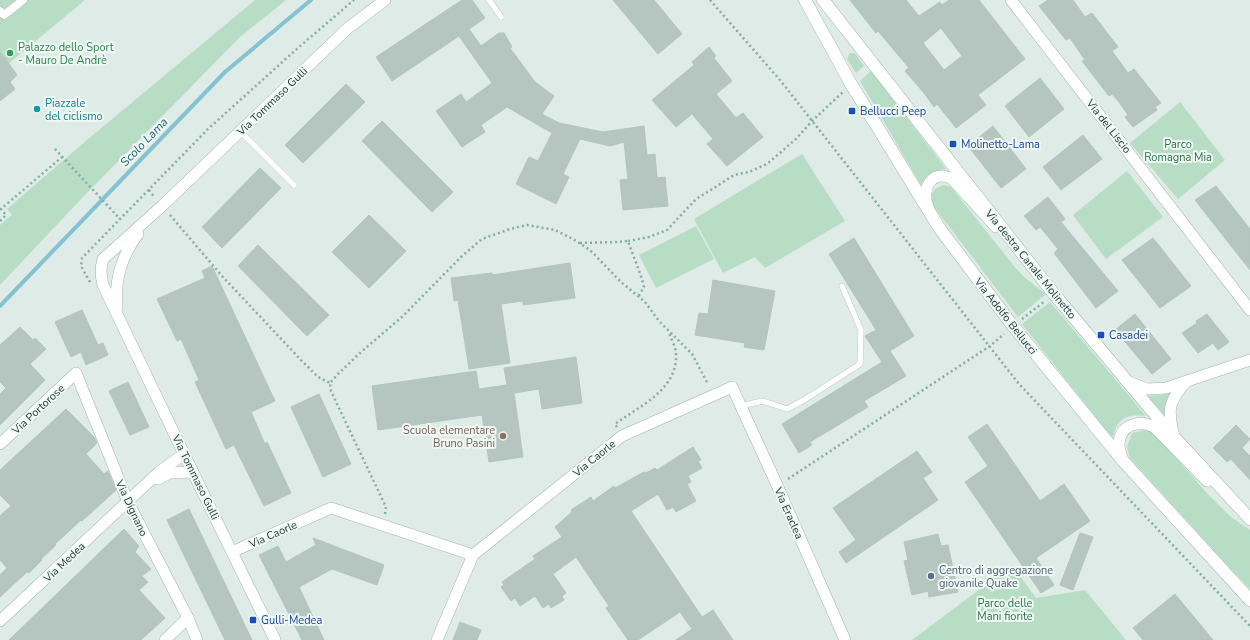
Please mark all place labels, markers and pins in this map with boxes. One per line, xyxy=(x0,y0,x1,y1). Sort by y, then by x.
place label: Palazzo dello Sport - Mauro De Andrè xyxy=(18,40,114,68)
marker: Palazzo dello Sport - Mauro De Andrè xyxy=(5,48,15,58)
place label: Piazzale del ciclismo xyxy=(45,96,103,124)
marker: Piazzale del ciclismo xyxy=(32,104,42,114)
place label: Bellucci Peep xyxy=(860,104,926,119)
marker: Bellucci Peep xyxy=(847,106,857,116)
place label: Molinetto-Lama xyxy=(961,137,1040,152)
marker: Molinetto-Lama xyxy=(948,139,958,149)
place label: Casadei xyxy=(1109,328,1148,343)
marker: Casadei xyxy=(1096,330,1106,340)
place label: Scuola elementare Bruno Pasini xyxy=(403,423,495,451)
marker: Scuola elementare Bruno Pasini xyxy=(498,431,508,441)
place label: Centro di aggregazione giovanile Quake xyxy=(939,563,1053,591)
marker: Centro di aggregazione giovanile Quake xyxy=(926,571,936,581)
place label: Gulli-Medea xyxy=(261,613,322,628)
marker: Gulli-Medea xyxy=(248,615,258,625)

